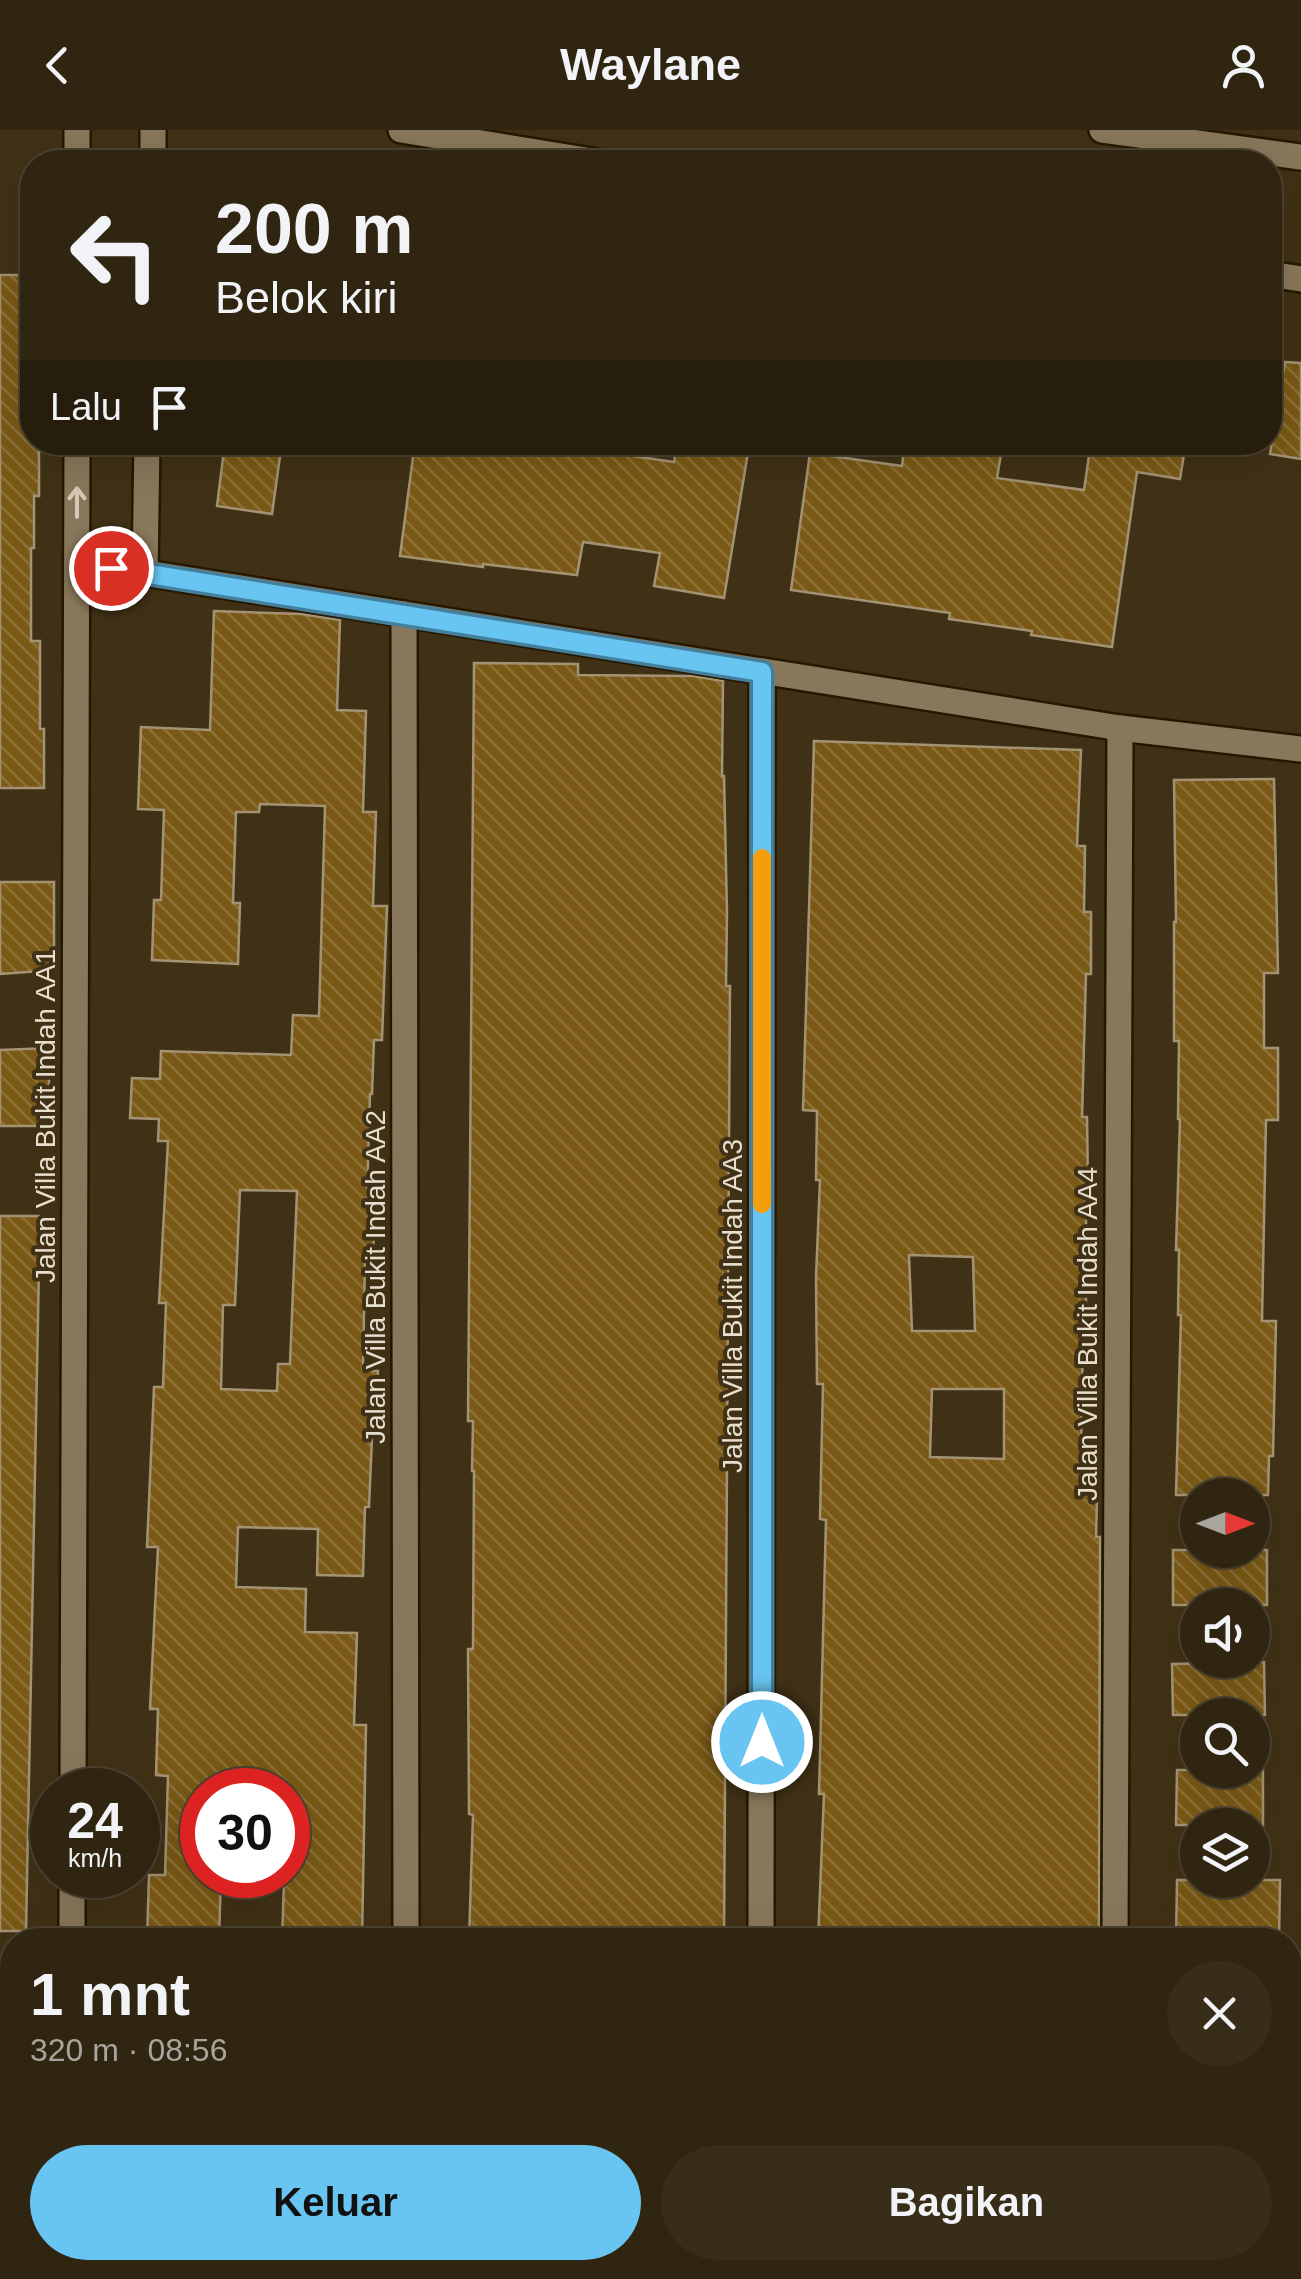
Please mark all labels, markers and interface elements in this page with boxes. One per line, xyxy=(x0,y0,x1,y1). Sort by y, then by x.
icon: back xyxy=(30,38,85,93)
icon: person xyxy=(1216,38,1271,93)
text: Waylane xyxy=(560,39,741,90)
icon: left xyxy=(50,190,180,320)
text: 200 m xyxy=(215,190,413,268)
text: Belok kiri xyxy=(215,272,398,323)
icon: arrive xyxy=(142,380,197,435)
text: Lalu xyxy=(50,386,122,428)
one-way arrow xyxy=(68,487,86,520)
pin xyxy=(69,526,154,611)
icon: arrive xyxy=(84,541,139,596)
street label: Jalan Villa Bukit Indah AA1 xyxy=(30,949,61,1283)
street label: Jalan Villa Bukit Indah AA2 xyxy=(360,1110,391,1444)
street label: Jalan Villa Bukit Indah AA3 xyxy=(717,1139,748,1473)
street label: Jalan Villa Bukit Indah AA4 xyxy=(1072,1167,1103,1501)
north arrow xyxy=(1180,1478,1270,1568)
map controls xyxy=(1180,1478,1270,1898)
button: sound xyxy=(1180,1588,1270,1678)
position arrow xyxy=(710,1690,814,1794)
button: search xyxy=(1180,1698,1270,1788)
speed limit sign: 30 xyxy=(180,1768,310,1898)
text: 24 xyxy=(67,1793,123,1849)
button: layers xyxy=(1180,1808,1270,1898)
text: km/h xyxy=(68,1844,122,1872)
text: 1 mnt xyxy=(30,1961,190,2028)
button: close xyxy=(1167,1961,1272,2066)
text: 320 m · 08:56 xyxy=(30,2032,227,2068)
button: Keluar xyxy=(30,2145,641,2260)
button: Bagikan xyxy=(661,2145,1272,2260)

